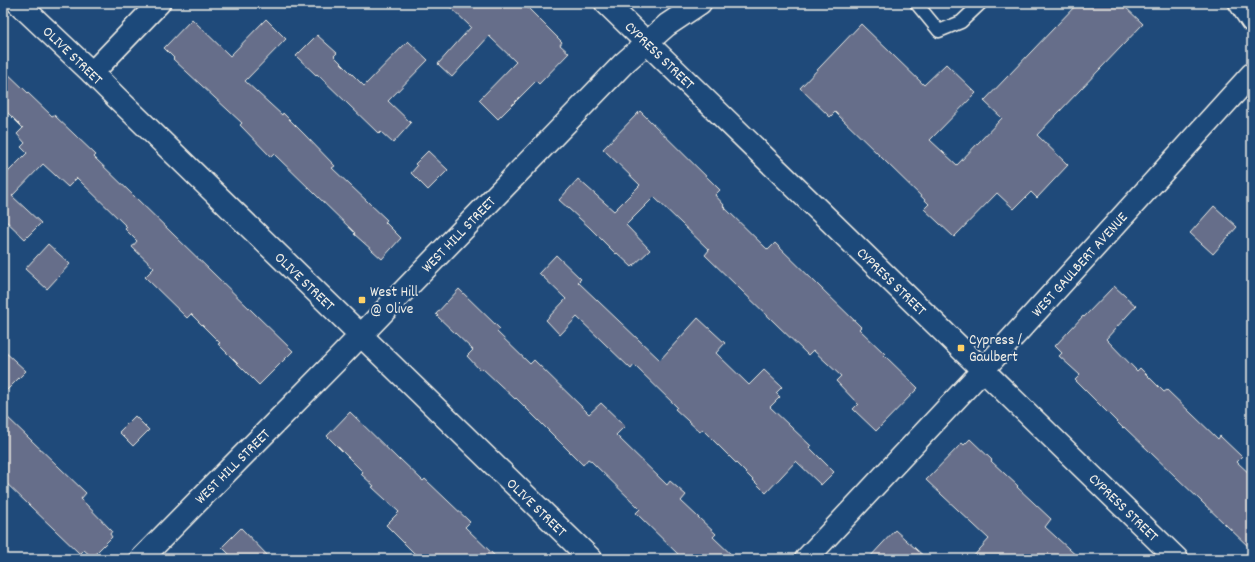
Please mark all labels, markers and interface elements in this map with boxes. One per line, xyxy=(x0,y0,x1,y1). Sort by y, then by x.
street label: CYPRESS STREET xyxy=(619,17,699,96)
street label: OLIVE STREET xyxy=(36,22,107,91)
street label: WEST HILL STREET xyxy=(417,192,502,279)
street label: WEST GAULBERT AVENUE xyxy=(1027,208,1134,323)
street label: CYPRESS STREET xyxy=(851,243,931,322)
street label: OLIVE STREET xyxy=(268,248,339,317)
place label: West Hill @ Olive xyxy=(370,282,418,321)
marker: West Hill @ Olive xyxy=(357,295,367,305)
place label: Cypress / Gaulbert xyxy=(969,330,1022,369)
marker: Cypress / Gaulbert xyxy=(956,343,966,353)
street label: WEST HILL STREET xyxy=(191,425,276,510)
street label: CYPRESS STREET xyxy=(1083,469,1163,548)
street label: OLIVE STREET xyxy=(500,474,571,543)

